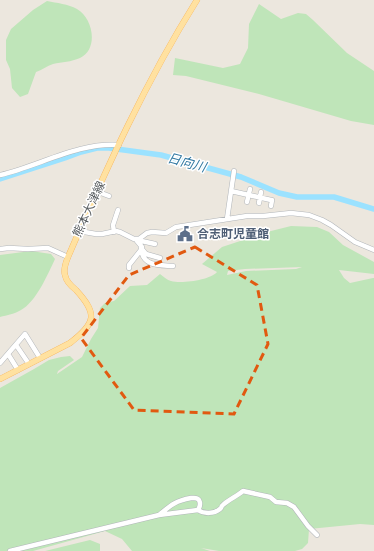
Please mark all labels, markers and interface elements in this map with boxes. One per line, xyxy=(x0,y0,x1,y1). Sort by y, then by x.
water label: 日向川 xyxy=(166,150,210,175)
street label: 熊本大津線 xyxy=(70,179,108,239)
public building icon: 合志町児童館 xyxy=(176,225,194,243)
place label: 合志町児童館 xyxy=(197,227,269,241)

